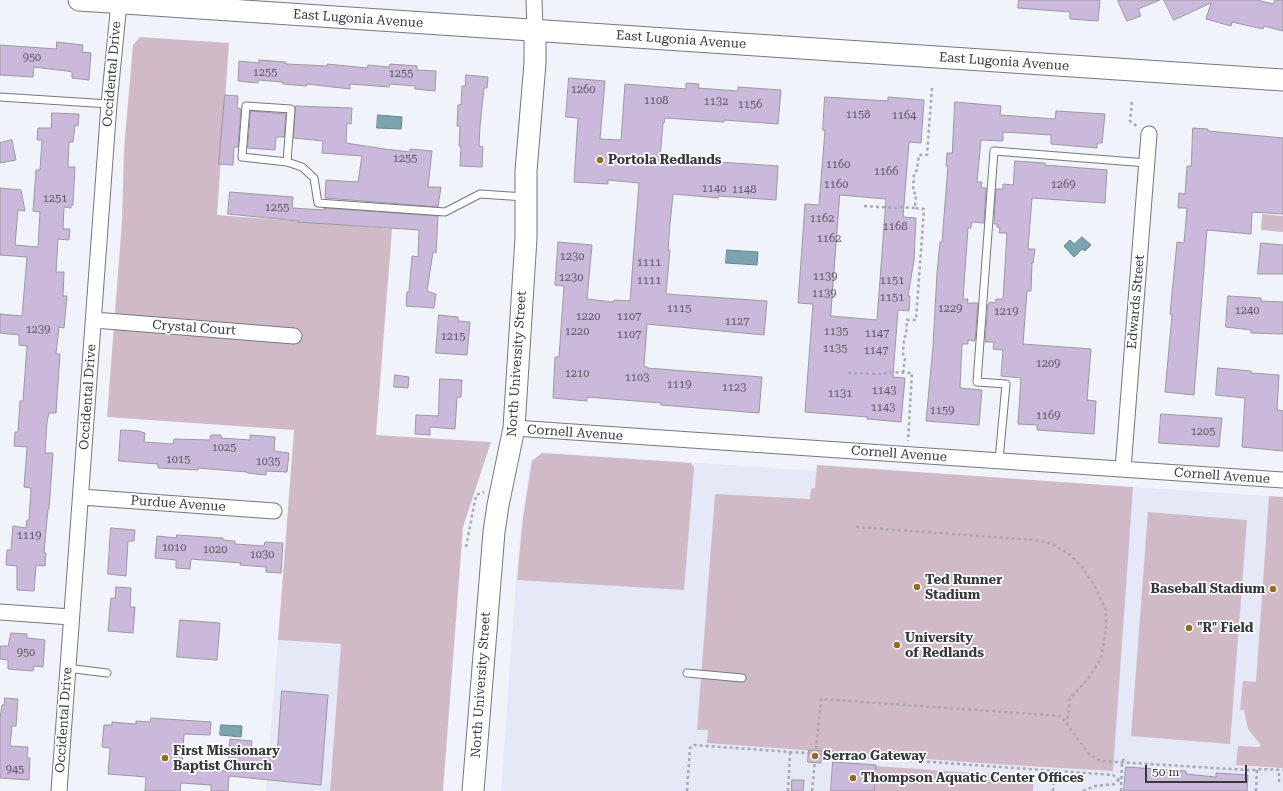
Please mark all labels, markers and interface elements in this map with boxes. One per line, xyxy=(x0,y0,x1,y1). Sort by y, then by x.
street label: East Lugonia Avenue xyxy=(292,7,424,31)
street label: Occidental Drive xyxy=(100,21,124,127)
street label: East Lugonia Avenue xyxy=(615,28,747,52)
street label: East Lugonia Avenue xyxy=(938,50,1070,74)
house number: 950 xyxy=(23,51,41,65)
house number: 1255 xyxy=(253,66,277,80)
house number: 1255 xyxy=(389,67,413,81)
house number: 1260 xyxy=(571,83,595,97)
house number: 1108 xyxy=(644,94,668,108)
house number: 1132 xyxy=(704,95,728,109)
house number: 1156 xyxy=(738,98,762,112)
house number: 1158 xyxy=(846,108,870,122)
house number: 1164 xyxy=(892,109,916,123)
house number: 1255 xyxy=(393,152,417,166)
place label: Portola Redlands xyxy=(608,152,722,168)
marker: Portola Redlands xyxy=(595,155,605,165)
house number: 1160 xyxy=(826,158,850,172)
house number: 1166 xyxy=(874,165,898,179)
house number: 1160 xyxy=(824,178,848,192)
house number: 1269 xyxy=(1051,178,1075,192)
house number: 1140 xyxy=(702,182,726,196)
house number: 1148 xyxy=(732,183,756,197)
house number: 1251 xyxy=(43,192,67,206)
house number: 1255 xyxy=(265,201,289,215)
house number: 1162 xyxy=(810,212,834,226)
house number: 1168 xyxy=(883,220,907,234)
house number: 1162 xyxy=(817,232,841,246)
house number: 1230 xyxy=(560,250,584,264)
street label: Edwards Street xyxy=(1124,254,1148,350)
house number: 1111 xyxy=(637,256,661,270)
house number: 1139 xyxy=(813,270,837,284)
house number: 1230 xyxy=(559,271,583,285)
house number: 1111 xyxy=(637,274,661,288)
house number: 1151 xyxy=(880,274,904,288)
house number: 1139 xyxy=(812,287,836,301)
street label: North University Street xyxy=(504,290,530,438)
house number: 1151 xyxy=(880,291,904,305)
house number: 1115 xyxy=(667,302,691,316)
house number: 1229 xyxy=(938,302,962,316)
house number: 1240 xyxy=(1235,304,1259,318)
house number: 1219 xyxy=(994,305,1018,319)
house number: 1220 xyxy=(576,310,600,324)
house number: 1107 xyxy=(617,310,641,324)
house number: 1127 xyxy=(725,315,749,329)
street label: Crystal Court xyxy=(152,317,236,339)
house number: 1239 xyxy=(26,323,50,337)
house number: 1220 xyxy=(565,325,589,339)
house number: 1135 xyxy=(824,325,848,339)
house number: 1147 xyxy=(865,327,889,341)
house number: 1107 xyxy=(617,328,641,342)
house number: 1215 xyxy=(441,330,465,344)
house number: 1135 xyxy=(823,342,847,356)
street label: Occidental Drive xyxy=(77,344,99,450)
house number: 1147 xyxy=(864,344,888,358)
house number: 1209 xyxy=(1036,357,1060,371)
house number: 1210 xyxy=(565,367,589,381)
house number: 1103 xyxy=(625,371,649,385)
house number: 1119 xyxy=(667,378,691,392)
house number: 1123 xyxy=(722,381,746,395)
house number: 1143 xyxy=(872,384,896,398)
house number: 1131 xyxy=(828,387,852,401)
house number: 1143 xyxy=(871,401,895,415)
house number: 1159 xyxy=(930,404,954,418)
house number: 1169 xyxy=(1036,409,1060,423)
street label: Cornell Avenue xyxy=(527,422,623,444)
house number: 1205 xyxy=(1191,425,1215,439)
house number: 1025 xyxy=(212,441,236,455)
street label: Cornell Avenue xyxy=(851,443,947,465)
house number: 1015 xyxy=(166,453,190,467)
house number: 1035 xyxy=(256,455,280,469)
street label: Cornell Avenue xyxy=(1174,465,1270,487)
street label: Purdue Avenue xyxy=(130,493,226,515)
house number: 1119 xyxy=(17,529,41,543)
house number: 1010 xyxy=(162,541,186,555)
house number: 1020 xyxy=(203,543,227,557)
house number: 1030 xyxy=(250,548,274,562)
place label: Ted Runner Stadium xyxy=(925,572,1002,603)
place label: Baseball Stadium xyxy=(1150,581,1265,597)
marker: Ted Runner Stadium xyxy=(912,582,922,592)
marker: Baseball Stadium xyxy=(1268,584,1278,594)
street label: North University Street xyxy=(468,611,494,759)
place label: "R" Field xyxy=(1197,620,1253,636)
marker: "R" Field xyxy=(1184,623,1194,633)
place label: University of Redlands xyxy=(905,630,984,661)
marker: University of Redlands xyxy=(892,640,902,650)
house number: 950 xyxy=(17,646,35,660)
street label: Occidental Drive xyxy=(53,667,75,773)
place label: First Missionary Baptist Church xyxy=(173,743,280,774)
place label: Serrao Gateway xyxy=(823,748,926,764)
marker: Serrao Gateway xyxy=(810,751,820,761)
marker: First Missionary Baptist Church xyxy=(160,753,170,763)
scale bar xyxy=(1147,757,1249,783)
house number: 945 xyxy=(6,763,24,777)
text: 50 m xyxy=(1152,765,1179,779)
place label: Thompson Aquatic Center Offices xyxy=(861,770,1084,786)
marker: Thompson Aquatic Center Offices xyxy=(848,773,858,783)

